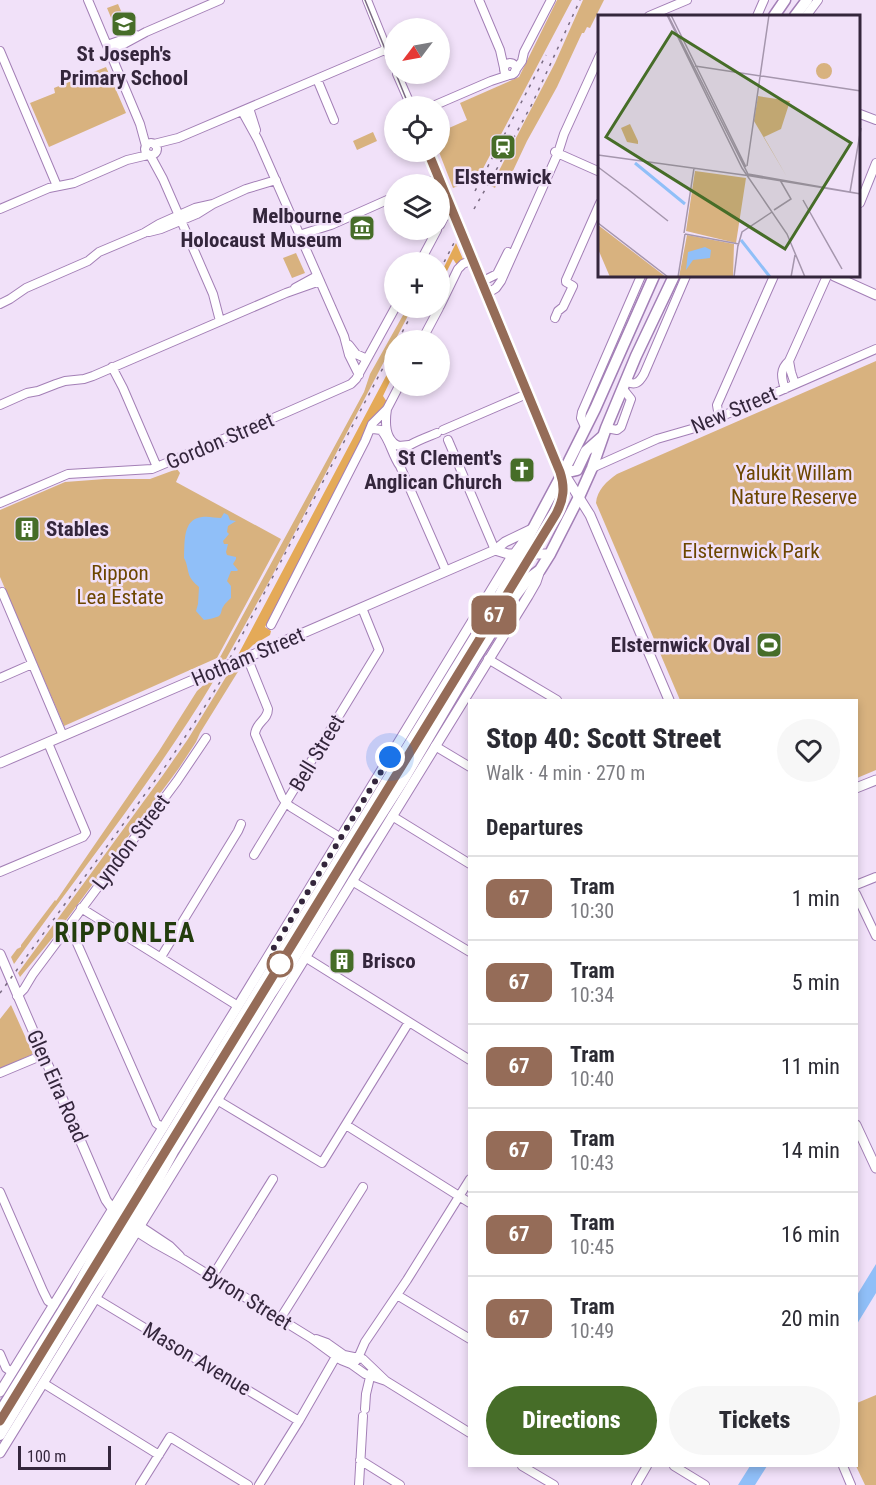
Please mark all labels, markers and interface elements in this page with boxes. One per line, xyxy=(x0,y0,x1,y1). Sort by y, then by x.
school or university icon: St Joseph's Primary School xyxy=(109,9,139,39)
inset map xyxy=(598,15,861,278)
north arrow xyxy=(384,18,450,84)
map controls xyxy=(384,18,450,396)
place label: St Joseph's Primary School xyxy=(60,42,188,90)
button: locate xyxy=(384,96,450,162)
station icon: Elsternwick xyxy=(488,132,518,162)
place label: Elsternwick xyxy=(454,165,553,189)
button: layers xyxy=(384,174,450,240)
place label: Melbourne Holocaust Museum xyxy=(180,204,342,252)
museum icon: Melbourne Holocaust Museum xyxy=(347,213,377,243)
button: + xyxy=(384,252,450,318)
button: − xyxy=(384,330,450,396)
street label: New Street xyxy=(688,381,780,439)
street label: Gordon Street xyxy=(163,408,277,474)
place label: St Clement's Anglican Church xyxy=(364,446,502,494)
church icon: St Clement's Anglican Church xyxy=(507,455,537,485)
park label: Yalukit Willam Nature Reserve xyxy=(731,461,857,509)
building icon: Stables xyxy=(12,514,42,544)
place label: Stables xyxy=(46,517,109,541)
park label: Elsternwick Park xyxy=(682,539,820,563)
park label: Rippon Lea Estate xyxy=(76,561,164,609)
line badge: 67 xyxy=(467,596,521,634)
text: 67 xyxy=(483,603,505,627)
street label: Hotham Street xyxy=(188,623,308,691)
sports icon: Elsternwick Oval xyxy=(754,630,784,660)
place label: Elsternwick Oval xyxy=(611,633,750,657)
street label: Bell Street xyxy=(285,710,349,796)
button: heart xyxy=(777,719,840,782)
text: Stop 40: Scott Street xyxy=(486,722,721,755)
your location xyxy=(375,742,405,772)
text: Walk · 4 min · 270 m xyxy=(486,761,645,785)
street label: Lyndon Street xyxy=(88,790,174,894)
text: Departures xyxy=(486,815,583,840)
text: Tram xyxy=(570,874,615,899)
text: 67 xyxy=(508,886,530,910)
text: 1 min xyxy=(792,886,840,911)
text: 10:30 xyxy=(570,899,614,923)
district label: RIPPONLEA xyxy=(54,917,196,949)
building icon: Brisco xyxy=(327,946,357,976)
place label: Brisco xyxy=(362,949,416,973)
unlabelled marker xyxy=(267,951,293,977)
text: Tram xyxy=(570,958,615,983)
text: 67 xyxy=(508,970,530,994)
text: 5 min xyxy=(792,970,840,995)
text: 10:34 xyxy=(570,983,614,1007)
street label: Glen Eira Road xyxy=(22,1026,92,1146)
text: Tram xyxy=(570,1042,615,1067)
text: 67 xyxy=(508,1054,530,1078)
text: 11 min xyxy=(781,1054,840,1079)
text: 10:40 xyxy=(570,1067,614,1091)
text: Tram xyxy=(570,1126,615,1151)
text: 67 xyxy=(508,1138,530,1162)
text: 14 min xyxy=(781,1138,840,1163)
text: 10:43 xyxy=(570,1151,614,1175)
text: Tram xyxy=(570,1210,615,1235)
text: 67 xyxy=(508,1222,530,1246)
text: 16 min xyxy=(781,1222,840,1247)
text: 10:45 xyxy=(570,1235,614,1259)
street label: Byron Street xyxy=(198,1261,296,1335)
text: Tram xyxy=(570,1294,615,1319)
text: 67 xyxy=(508,1306,530,1330)
text: 20 min xyxy=(781,1306,840,1331)
street label: Mason Avenue xyxy=(139,1317,255,1401)
text: 10:49 xyxy=(570,1319,614,1343)
button: Directions xyxy=(486,1386,657,1455)
button: Tickets xyxy=(669,1386,840,1455)
scale bar xyxy=(18,1443,111,1470)
text: 100 m xyxy=(27,1447,66,1466)

